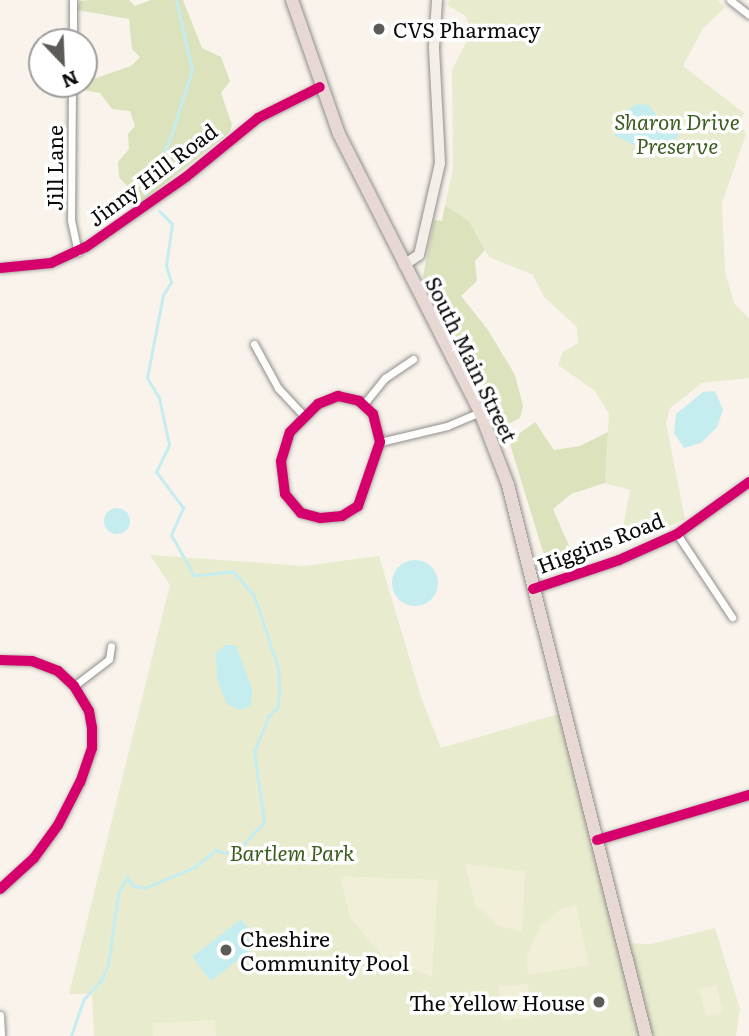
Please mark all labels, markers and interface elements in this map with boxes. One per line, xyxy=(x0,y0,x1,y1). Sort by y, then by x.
place label: CVS Pharmacy xyxy=(393,16,541,42)
marker: CVS Pharmacy xyxy=(371,21,387,37)
north arrow xyxy=(28,28,98,98)
text: N xyxy=(58,64,83,96)
park label: Sharon Drive Preserve xyxy=(614,108,740,158)
street label: Jinny Hill Road xyxy=(82,117,222,231)
street label: Jill Lane xyxy=(41,125,67,211)
street label: South Main Street xyxy=(421,272,523,446)
street label: Higgins Road xyxy=(533,506,667,578)
park label: Bartlem Park xyxy=(229,839,355,865)
place label: Cheshire Community Pool xyxy=(240,925,409,975)
marker: Cheshire Community Pool xyxy=(218,942,234,958)
place label: The Yellow House xyxy=(409,989,585,1015)
marker: The Yellow House xyxy=(591,994,607,1010)

